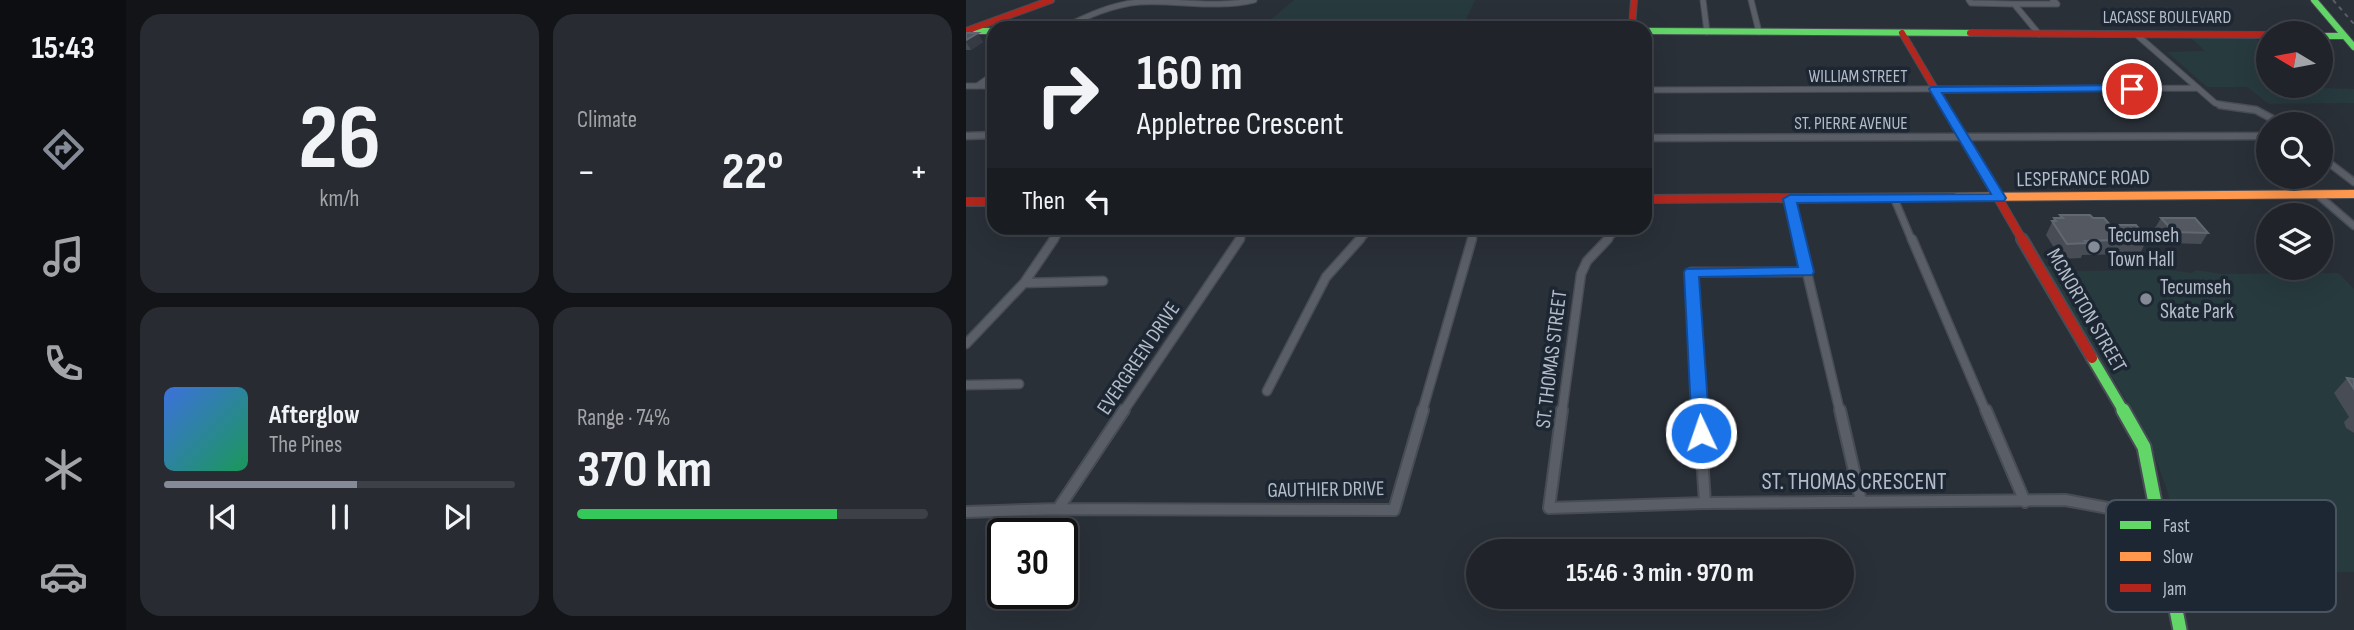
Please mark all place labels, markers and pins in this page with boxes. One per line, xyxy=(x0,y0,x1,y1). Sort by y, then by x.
pin xyxy=(2102,59,2162,119)
place label: Tecumseh Town Hall xyxy=(2108,223,2179,272)
marker: Tecumseh Town Hall xyxy=(2086,239,2102,255)
place label: Tecumseh Skate Park xyxy=(2160,275,2234,324)
marker: Tecumseh Skate Park xyxy=(2138,291,2154,307)

